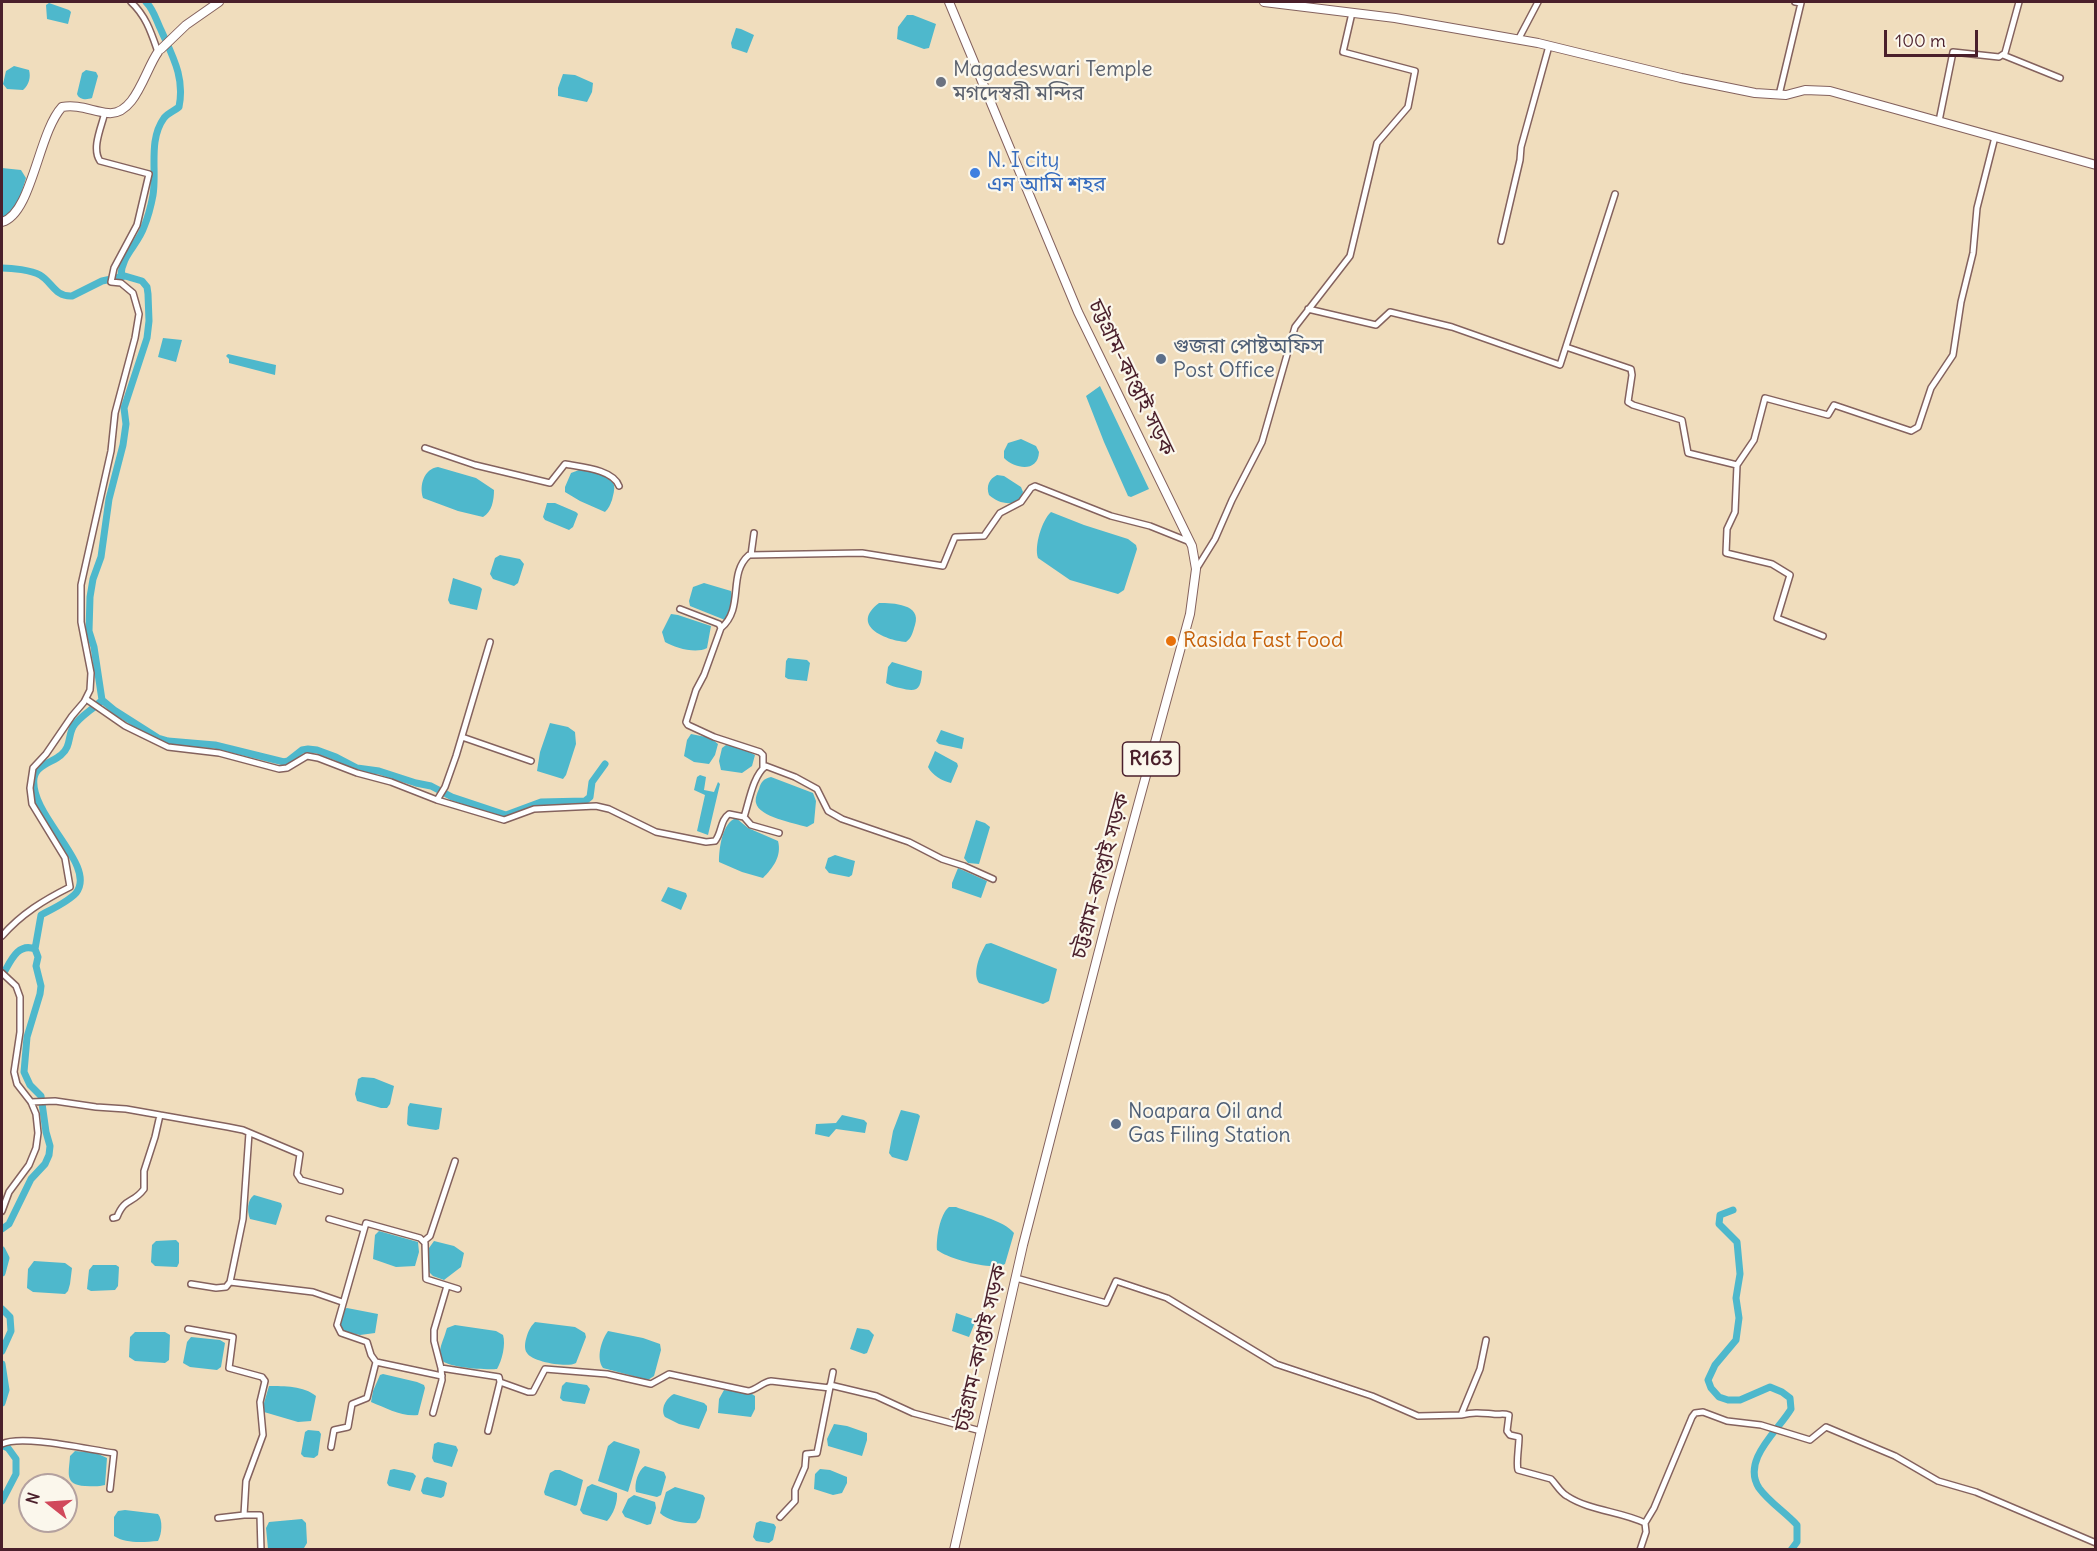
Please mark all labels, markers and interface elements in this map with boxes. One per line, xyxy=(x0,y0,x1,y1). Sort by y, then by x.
scale bar xyxy=(1887,18,1982,56)
text: 100 m xyxy=(1895,29,1946,52)
place label: Magadeswari Temple মগদেস্বরী মন্দির xyxy=(953,57,1153,107)
marker: Magadeswari Temple মগদেস্বরী মন্দির xyxy=(934,75,948,89)
place label: N. I city এন আমি শহর xyxy=(987,148,1106,198)
marker: N. I city এন আমি শহর xyxy=(968,166,982,180)
street label: চট্টগ্রাম-কাপ্তাই সড়ক xyxy=(1082,296,1180,460)
place label: গুজরা পোষ্টঅফিস Post Office xyxy=(1173,334,1324,384)
marker: গুজরা পোষ্টঅফিস Post Office xyxy=(1154,352,1168,366)
place label: Rasida Fast Food xyxy=(1183,628,1343,654)
marker: Rasida Fast Food xyxy=(1164,634,1178,648)
road number: R163 xyxy=(1122,742,1180,776)
street label: চট্টগ্রাম-কাপ্তাই সড়ক xyxy=(1067,790,1135,962)
place label: Noapara Oil and Gas Filing Station xyxy=(1128,1099,1291,1149)
marker: Noapara Oil and Gas Filing Station xyxy=(1109,1117,1123,1131)
street label: চট্টগ্রাম-কাপ্তাই সড়ক xyxy=(950,1262,1012,1434)
north arrow xyxy=(18,1473,78,1533)
text: N xyxy=(22,1490,44,1507)

